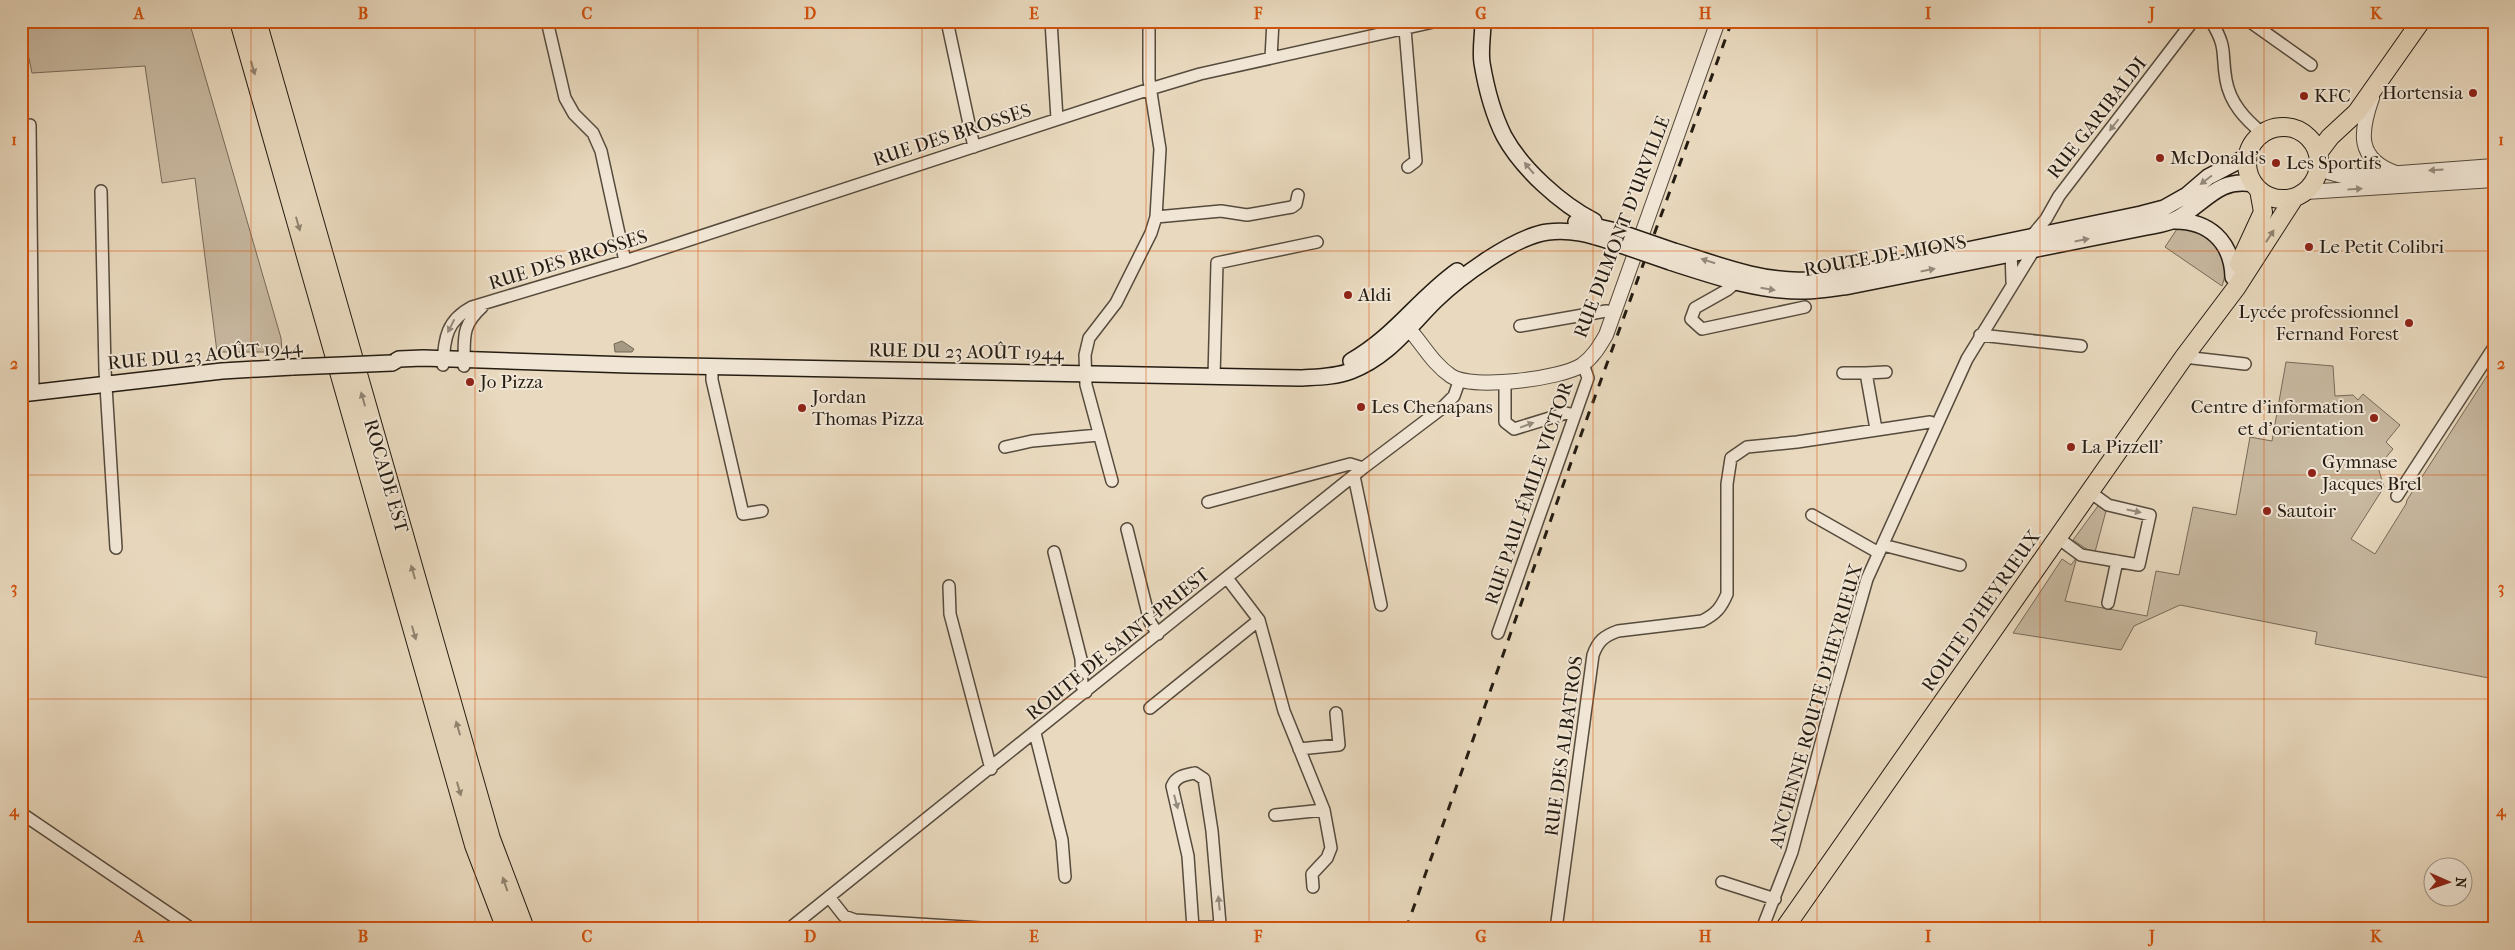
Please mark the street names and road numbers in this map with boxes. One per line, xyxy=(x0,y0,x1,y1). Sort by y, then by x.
street label: RUE GARIBALDI xyxy=(2043,53,2151,183)
street label: RUE DES BROSSES xyxy=(870,99,1034,171)
street label: RUE DUMONT D'URVILLE xyxy=(1569,112,1675,341)
street label: RUE DES BROSSES xyxy=(486,225,650,295)
street label: ROUTE DE MIONS xyxy=(1802,231,1968,281)
street label: RUE DU 23 AOÛT 1944 xyxy=(107,335,304,374)
street label: RUE DU 23 AOÛT 1944 xyxy=(868,339,1065,365)
street label: RUE PAUL-ÉMILE VICTOR xyxy=(1480,377,1578,608)
street label: ROCADE EST xyxy=(359,416,413,536)
street label: ROUTE D'HEYRIEUX xyxy=(1917,526,2045,696)
street label: ANCIENNE ROUTE D'HEYRIEUX xyxy=(1765,561,1867,852)
street label: ROUTE DE SAINT-PRIEST xyxy=(1022,563,1214,725)
street label: RUE DES ALBATROS xyxy=(1540,654,1588,838)

